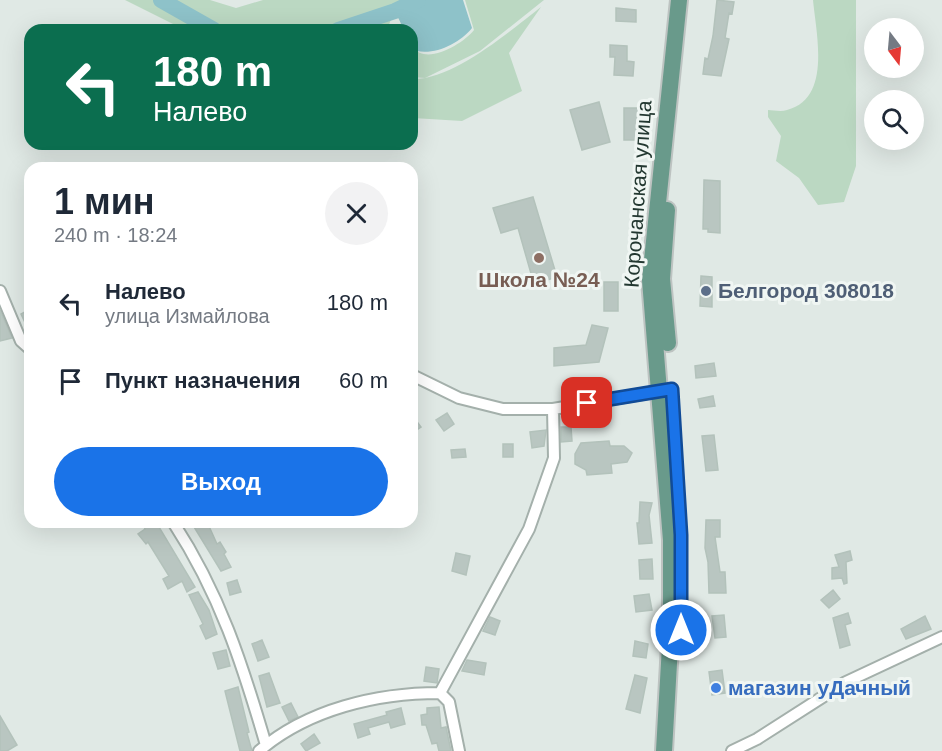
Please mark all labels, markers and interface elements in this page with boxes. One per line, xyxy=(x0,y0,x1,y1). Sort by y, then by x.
north arrow xyxy=(864,18,924,78)
map controls xyxy=(864,18,924,150)
icon: left xyxy=(54,48,132,126)
text: 180 m xyxy=(153,48,272,95)
button: search xyxy=(864,90,924,150)
text: Налево xyxy=(153,97,247,127)
street label: Корочанская улица xyxy=(619,99,656,288)
text: 1 мин xyxy=(54,181,155,222)
button: close xyxy=(325,182,388,245)
text: 240 m · 18:24 xyxy=(54,224,177,246)
marker: Школа №24 xyxy=(532,251,546,265)
place label: Школа №24 xyxy=(478,268,600,291)
text: Налево xyxy=(105,279,186,304)
place label: Белгород 308018 xyxy=(718,279,894,302)
marker: Белгород 308018 xyxy=(699,284,713,298)
icon: left xyxy=(54,287,87,320)
text: 180 m xyxy=(327,290,388,315)
text: улица Измайлова xyxy=(105,305,270,327)
icon: arrive xyxy=(54,365,87,398)
text: Пункт назначения xyxy=(105,368,301,393)
text: 60 m xyxy=(339,368,388,393)
pin xyxy=(561,377,612,428)
icon: arrive xyxy=(570,386,603,419)
button: Выход xyxy=(54,447,388,516)
position arrow xyxy=(649,598,713,662)
place label: магазин уДачный xyxy=(728,676,911,699)
marker: магазин уДачный xyxy=(709,681,723,695)

